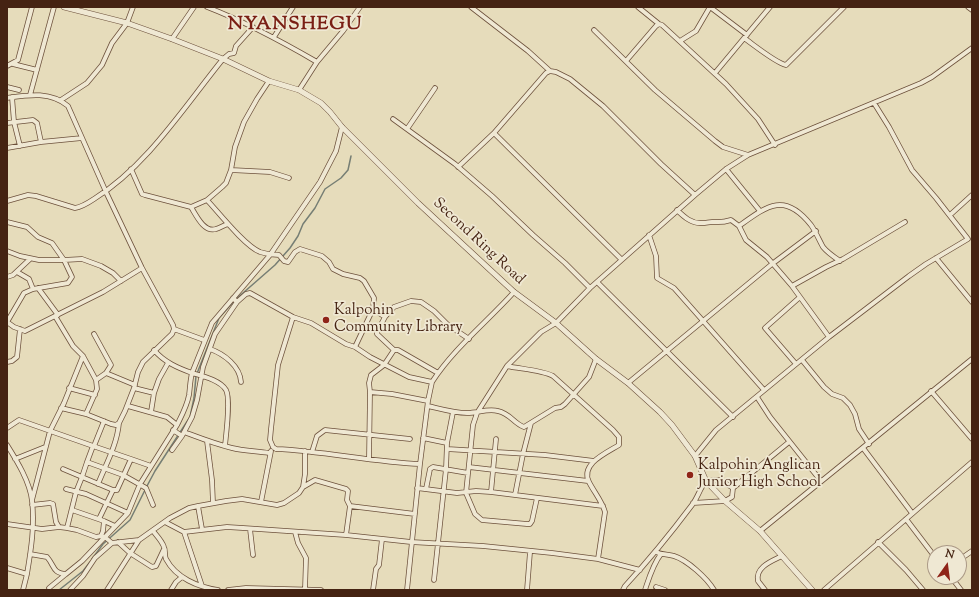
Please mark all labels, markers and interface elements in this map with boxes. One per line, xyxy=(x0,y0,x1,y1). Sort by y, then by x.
district label: NYANSHEGU xyxy=(228,15,362,37)
street label: Second Ring Road xyxy=(428,195,528,289)
place label: Kalpohin Community Library xyxy=(334,302,463,337)
marker: Kalpohin Community Library xyxy=(321,315,331,325)
place label: Kalpohin Anglican Junior High School xyxy=(698,457,821,492)
marker: Kalpohin Anglican Junior High School xyxy=(685,470,695,480)
north arrow xyxy=(927,545,967,585)
text: N xyxy=(943,546,956,563)

